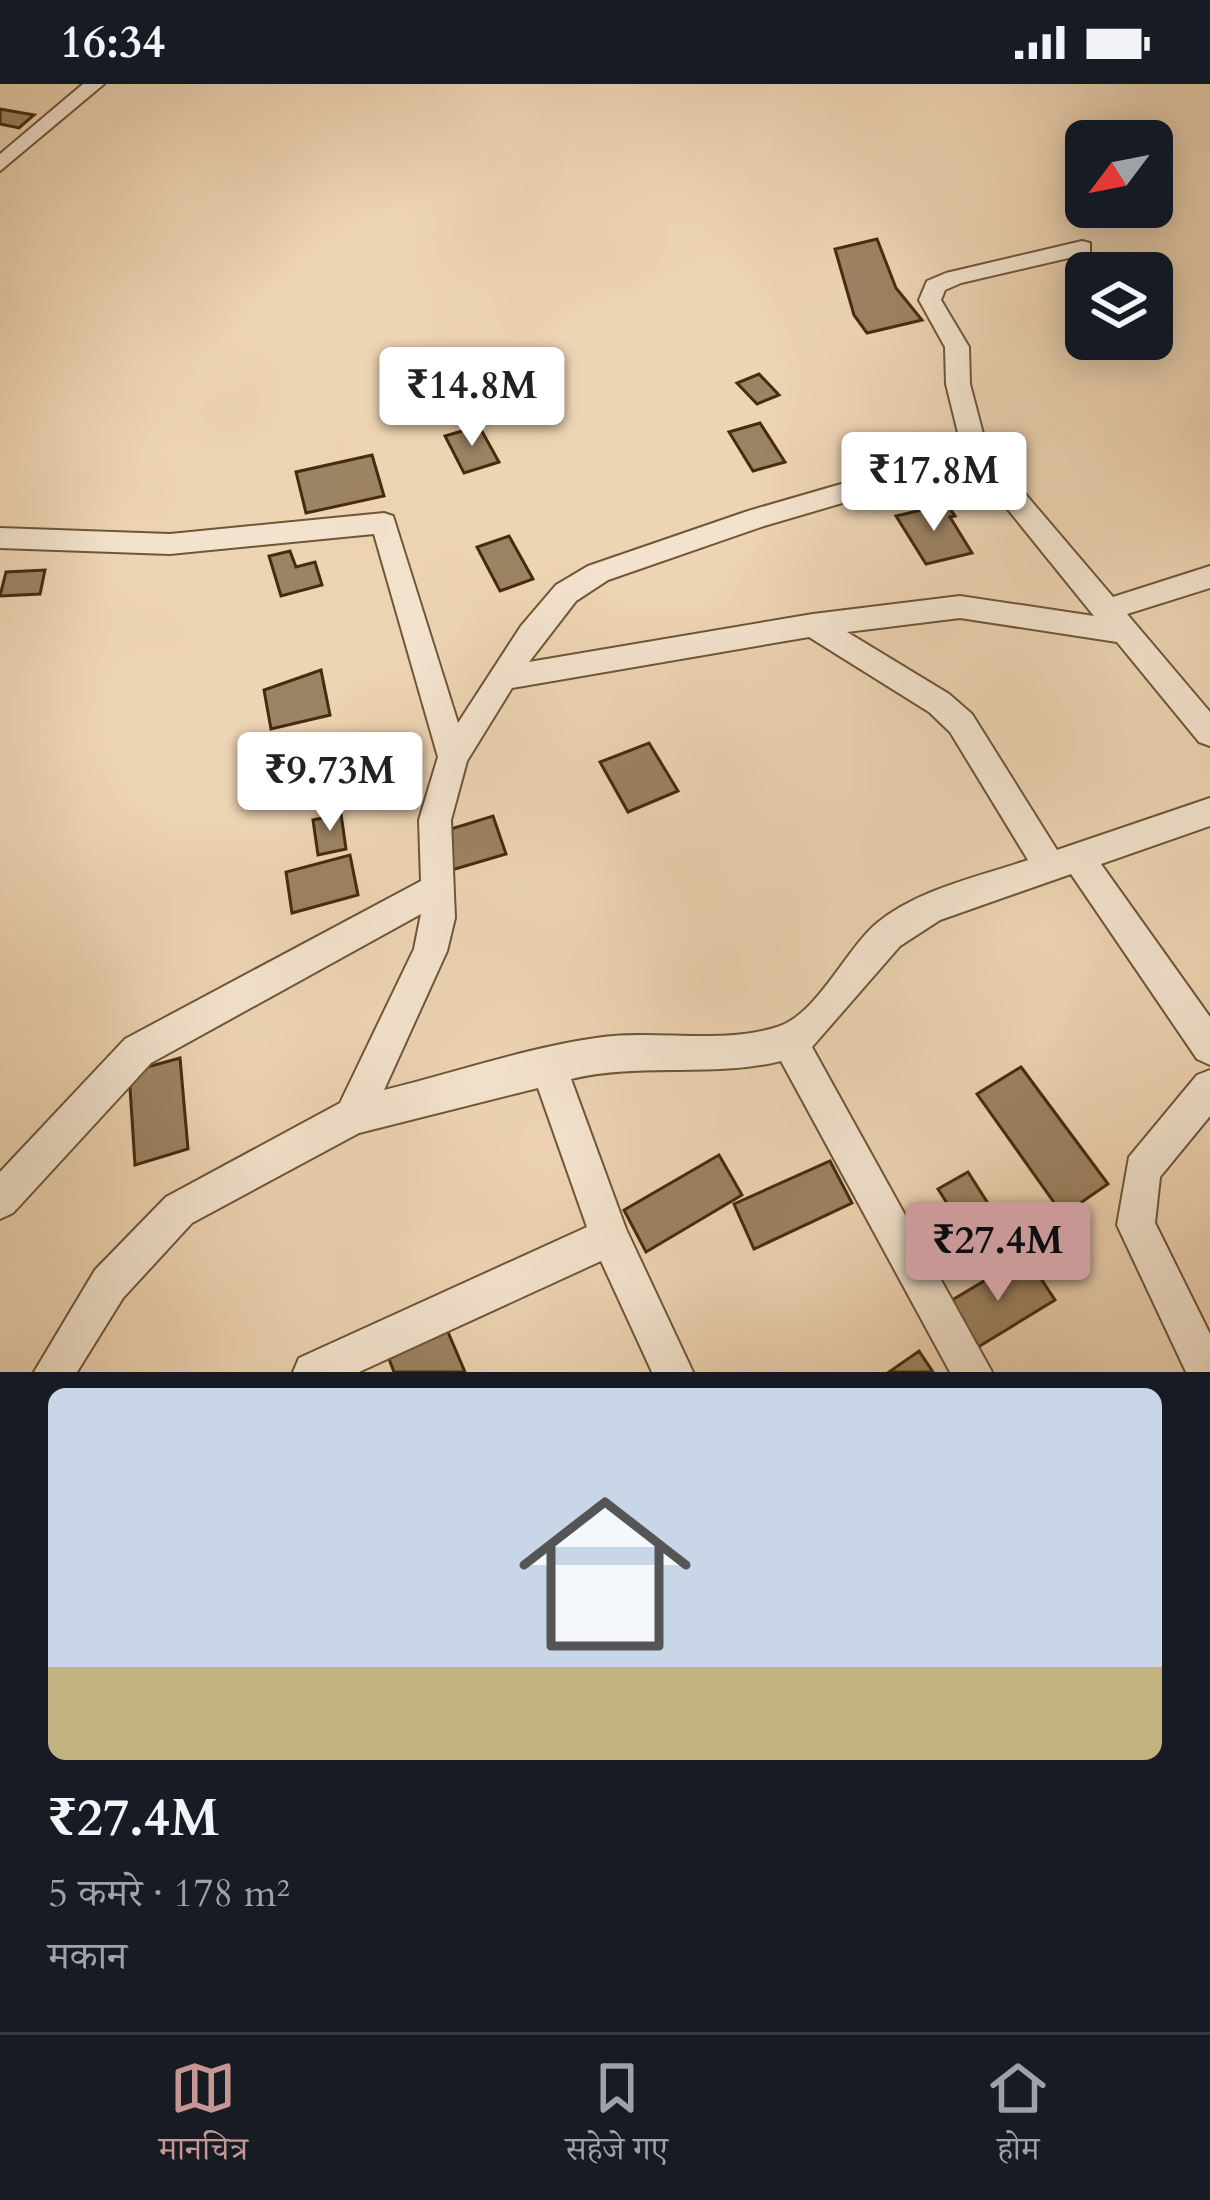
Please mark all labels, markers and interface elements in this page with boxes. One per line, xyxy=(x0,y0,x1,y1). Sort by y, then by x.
text: 16:34 xyxy=(60,12,165,73)
north arrow xyxy=(1065,120,1173,228)
map controls xyxy=(1065,120,1173,360)
button: layers xyxy=(1065,252,1173,360)
pin: ₹14.8M xyxy=(374,347,570,449)
text: ₹14.8M xyxy=(406,359,538,412)
pin: ₹17.8M xyxy=(836,432,1032,534)
text: ₹17.8M xyxy=(868,444,1000,497)
pin: ₹9.73M xyxy=(232,732,428,834)
text: ₹9.73M xyxy=(264,744,396,797)
pin: ₹27.4M xyxy=(900,1202,1096,1304)
text: ₹27.4M xyxy=(932,1214,1064,1267)
icon: home xyxy=(497,1466,713,1682)
text: ₹27.4M xyxy=(48,1784,219,1854)
text: 5 कमरे · 178 m² xyxy=(48,1867,290,1920)
text: मकान xyxy=(48,1930,127,1983)
tab: मानचित्र xyxy=(159,2055,248,2181)
tab: सहेजे गए xyxy=(565,2055,668,2181)
tab: होम xyxy=(985,2055,1051,2181)

